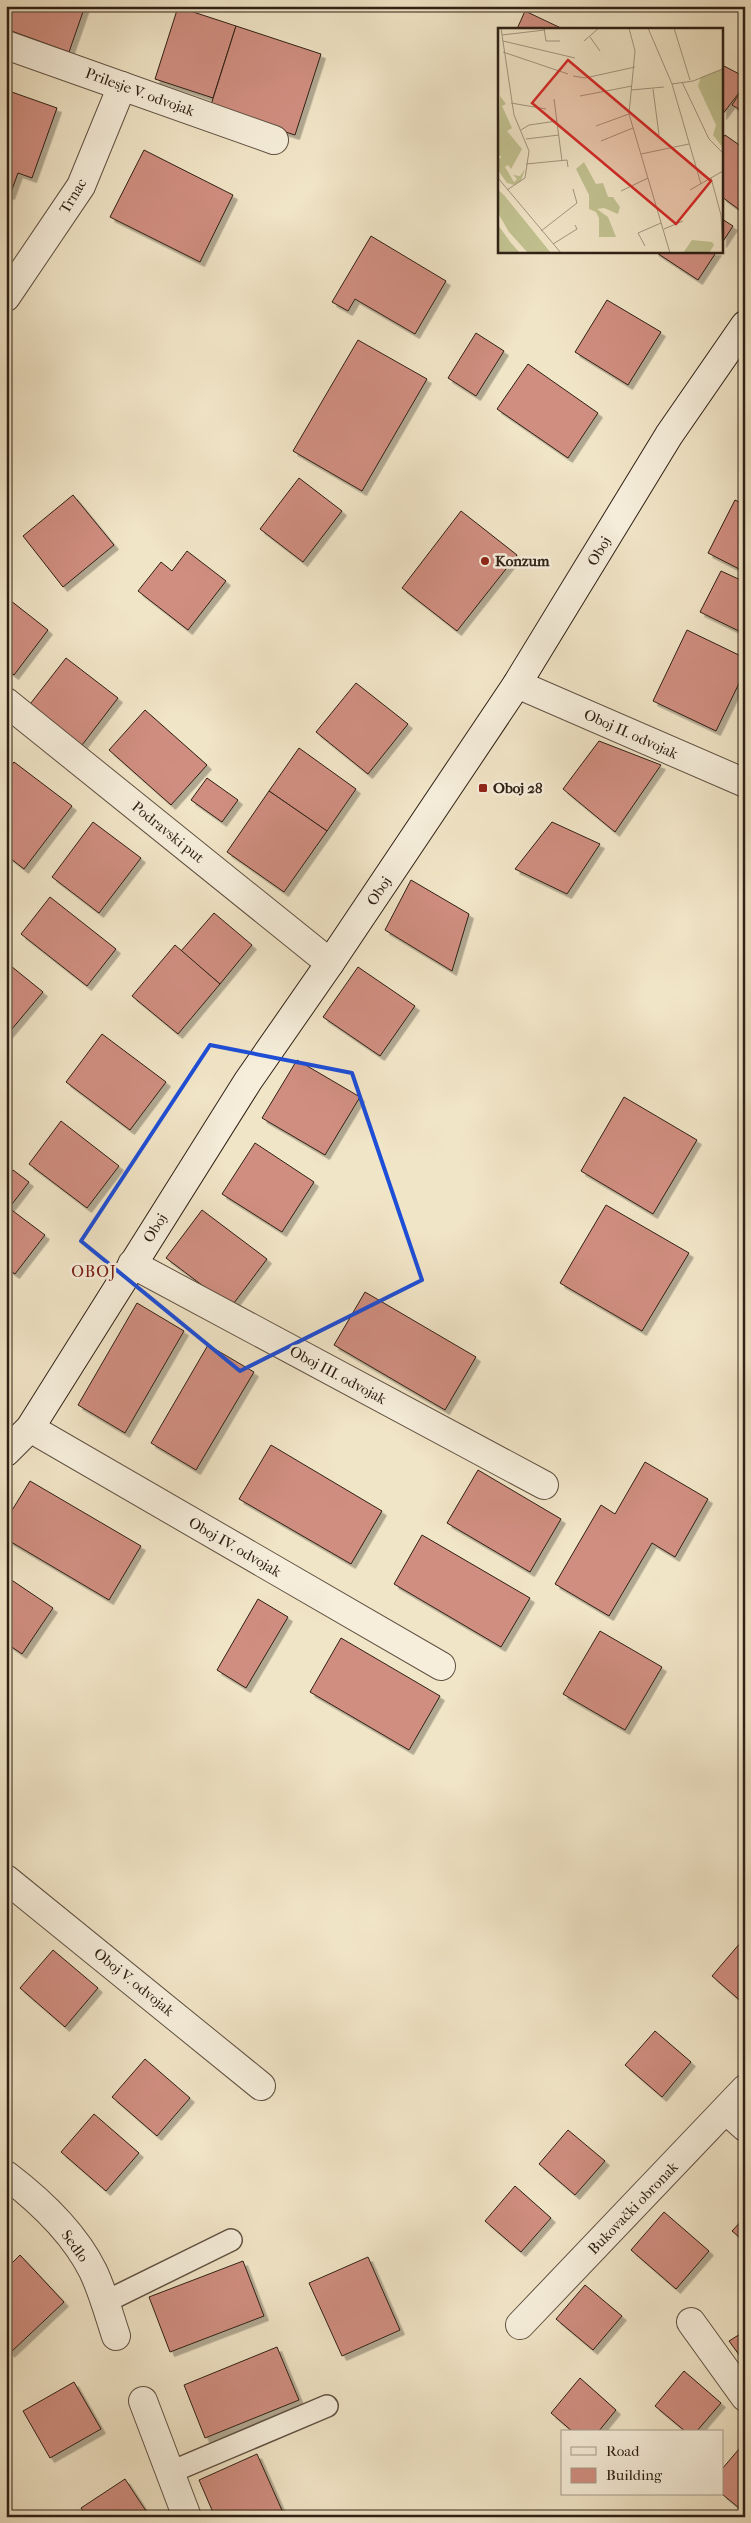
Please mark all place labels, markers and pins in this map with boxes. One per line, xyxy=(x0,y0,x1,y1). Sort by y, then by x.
place label: Konzum xyxy=(495,552,550,570)
marker: Konzum xyxy=(479,555,491,567)
place label: Oboj 28 xyxy=(493,779,543,797)
marker: Oboj 28 xyxy=(477,782,489,794)

